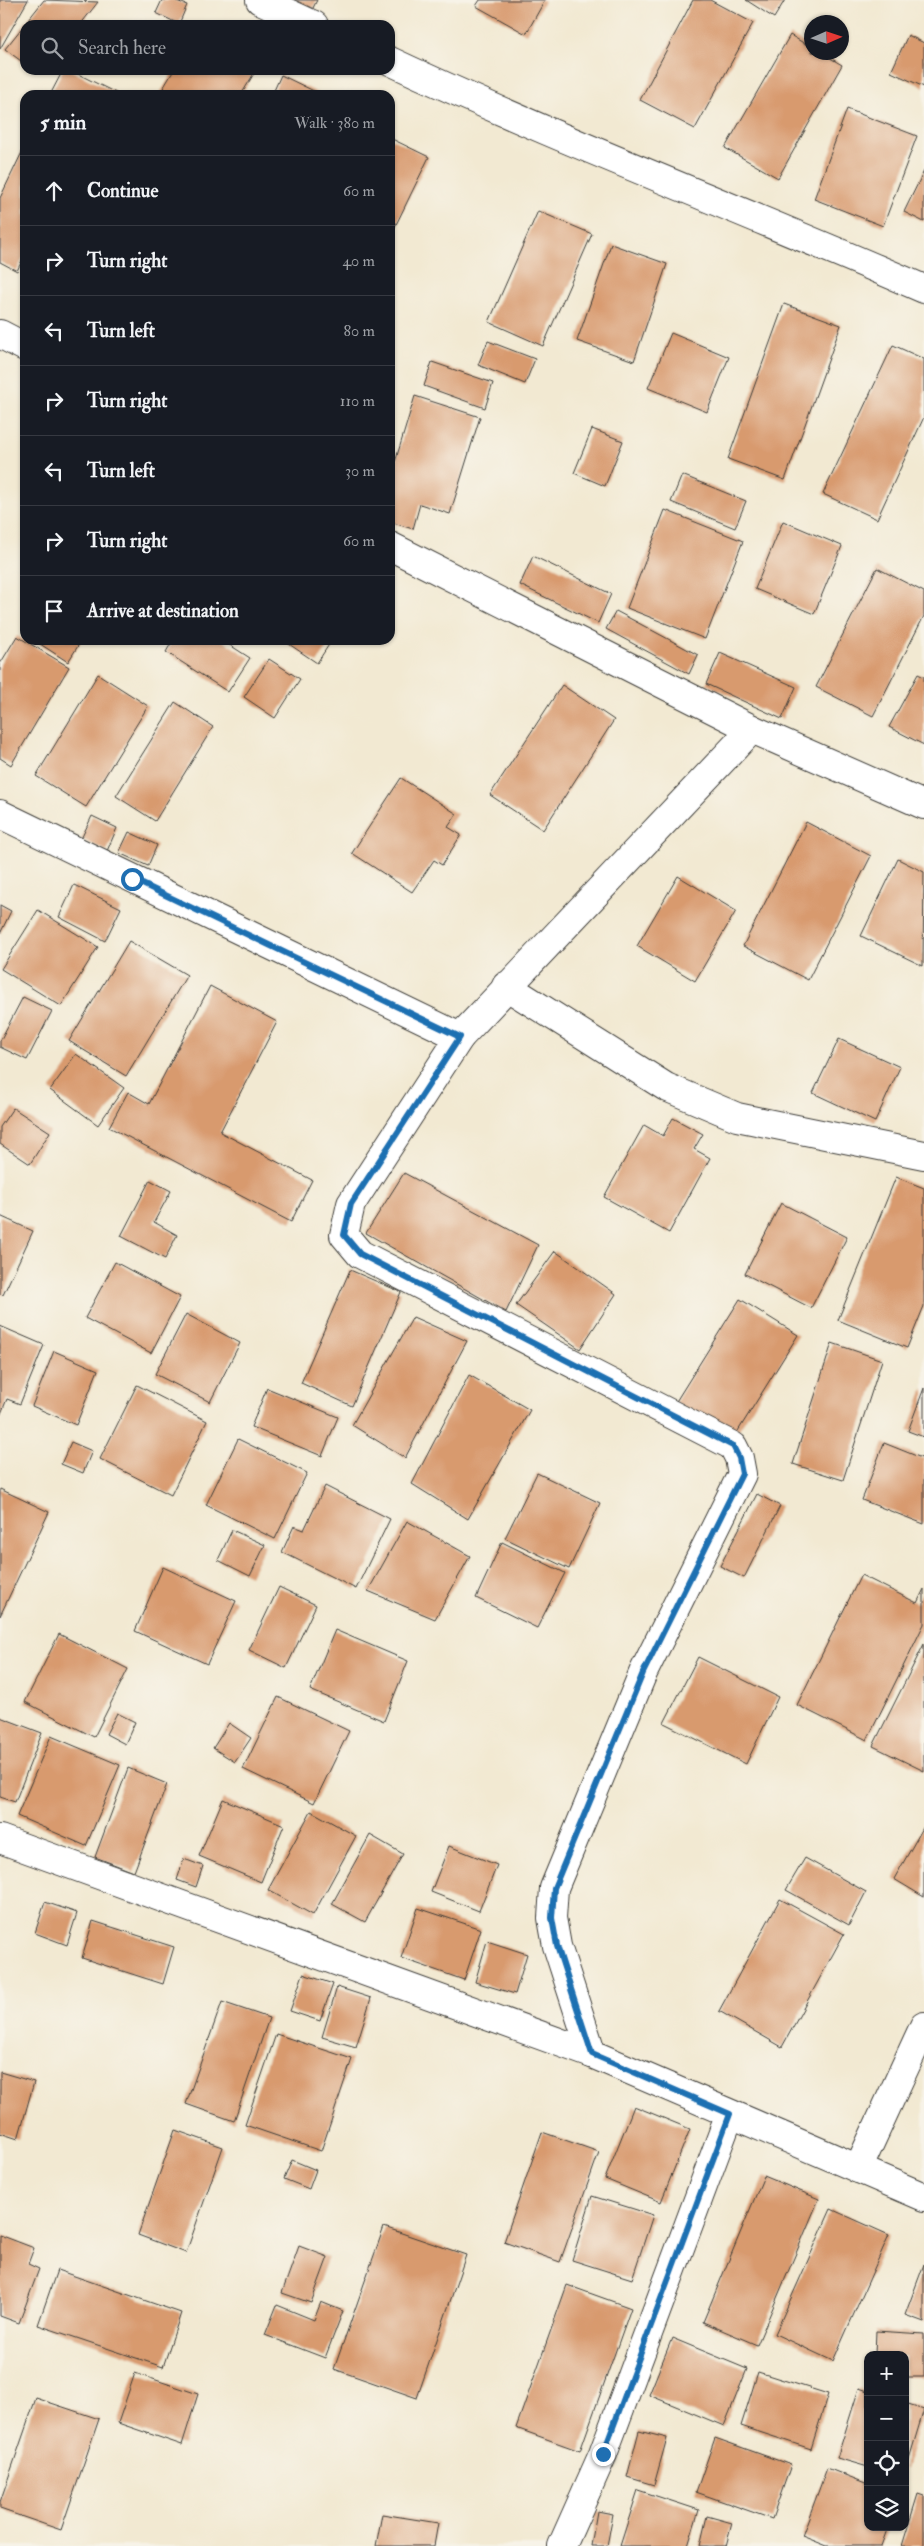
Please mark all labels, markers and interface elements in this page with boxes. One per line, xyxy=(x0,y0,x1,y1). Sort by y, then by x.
north arrow xyxy=(804,15,849,60)
search box xyxy=(20,20,395,75)
icon: search xyxy=(38,34,66,62)
text: Search here xyxy=(78,36,166,60)
text: 5 min xyxy=(40,109,86,136)
text: Walk · 380 m xyxy=(294,113,375,133)
icon: ahead xyxy=(40,177,68,205)
text: Continue xyxy=(87,179,158,203)
text: 60 m xyxy=(343,181,375,201)
icon: right xyxy=(40,247,68,275)
text: Turn right xyxy=(87,249,167,273)
text: 40 m xyxy=(342,251,375,271)
icon: left xyxy=(40,317,68,345)
text: Turn left xyxy=(87,319,155,343)
text: 80 m xyxy=(344,321,375,341)
icon: right xyxy=(40,387,68,415)
text: Turn right xyxy=(87,389,167,413)
text: 110 m xyxy=(340,391,375,411)
icon: left xyxy=(40,457,68,485)
text: Turn left xyxy=(87,459,155,483)
text: 30 m xyxy=(345,461,375,481)
icon: right xyxy=(40,527,68,555)
text: Turn right xyxy=(87,529,167,553)
text: 60 m xyxy=(343,531,375,551)
icon: arrive xyxy=(40,597,68,625)
text: Arrive at destination xyxy=(87,599,239,623)
route start xyxy=(121,868,144,891)
map controls xyxy=(864,2351,909,2531)
button: + xyxy=(864,2351,909,2396)
button: − xyxy=(864,2396,909,2441)
button: locate xyxy=(864,2441,909,2486)
route end xyxy=(592,2443,615,2466)
button: layers xyxy=(864,2486,909,2531)

